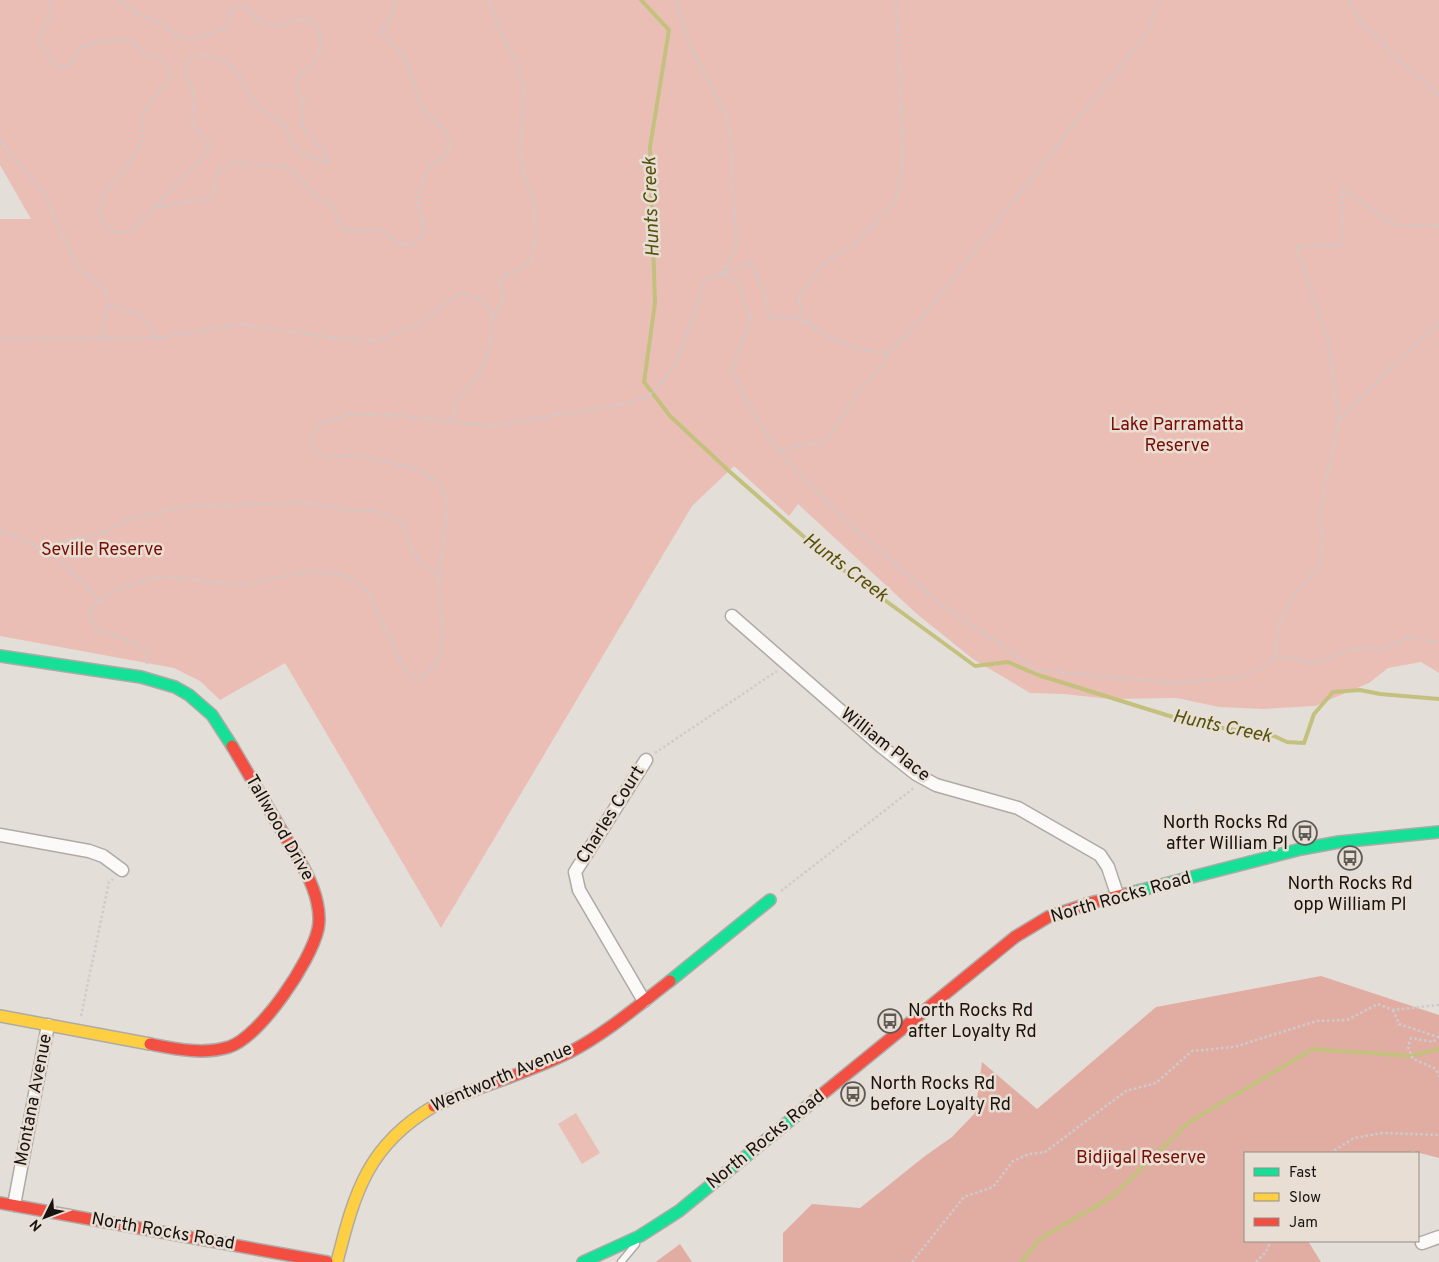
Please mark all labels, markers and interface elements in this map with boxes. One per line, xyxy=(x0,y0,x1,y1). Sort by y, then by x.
water label: Hunts Creek xyxy=(638,156,666,258)
park label: Lake Parramatta Reserve xyxy=(1110,414,1244,458)
water label: Hunts Creek xyxy=(798,528,893,608)
park label: Seville Reserve xyxy=(41,539,163,562)
street label: William Place xyxy=(836,703,934,787)
water label: Hunts Creek xyxy=(1170,705,1274,749)
street label: Charles Court xyxy=(572,762,650,868)
street label: Tallwood Drive xyxy=(239,771,319,885)
place label: North Rocks Rd after William Pl xyxy=(1163,812,1288,856)
bus stop icon: North Rocks Rd after William Pl xyxy=(1292,820,1318,846)
bus stop icon: North Rocks Rd opp William Pl xyxy=(1337,845,1363,871)
street label: North Rocks Road xyxy=(1048,867,1194,929)
place label: North Rocks Rd opp William Pl xyxy=(1287,873,1413,917)
place label: North Rocks Rd after Loyalty Rd xyxy=(908,1000,1037,1044)
bus stop icon: North Rocks Rd after Loyalty Rd xyxy=(877,1008,903,1034)
street label: Montana Avenue xyxy=(10,1032,58,1168)
street label: Wentworth Avenue xyxy=(428,1038,576,1118)
place label: North Rocks Rd before Loyalty Rd xyxy=(870,1073,1011,1117)
bus stop icon: North Rocks Rd before Loyalty Rd xyxy=(840,1081,866,1107)
street label: North Rocks Road xyxy=(702,1085,830,1195)
park label: Bidjigal Reserve xyxy=(1076,1147,1206,1170)
legend xyxy=(1244,1152,1419,1242)
text: Fast xyxy=(1289,1164,1317,1183)
text: Slow xyxy=(1289,1189,1321,1208)
north arrow xyxy=(20,1192,70,1242)
street label: North Rocks Road xyxy=(89,1208,237,1256)
text: Jam xyxy=(1289,1214,1318,1233)
text: N xyxy=(27,1215,46,1234)

